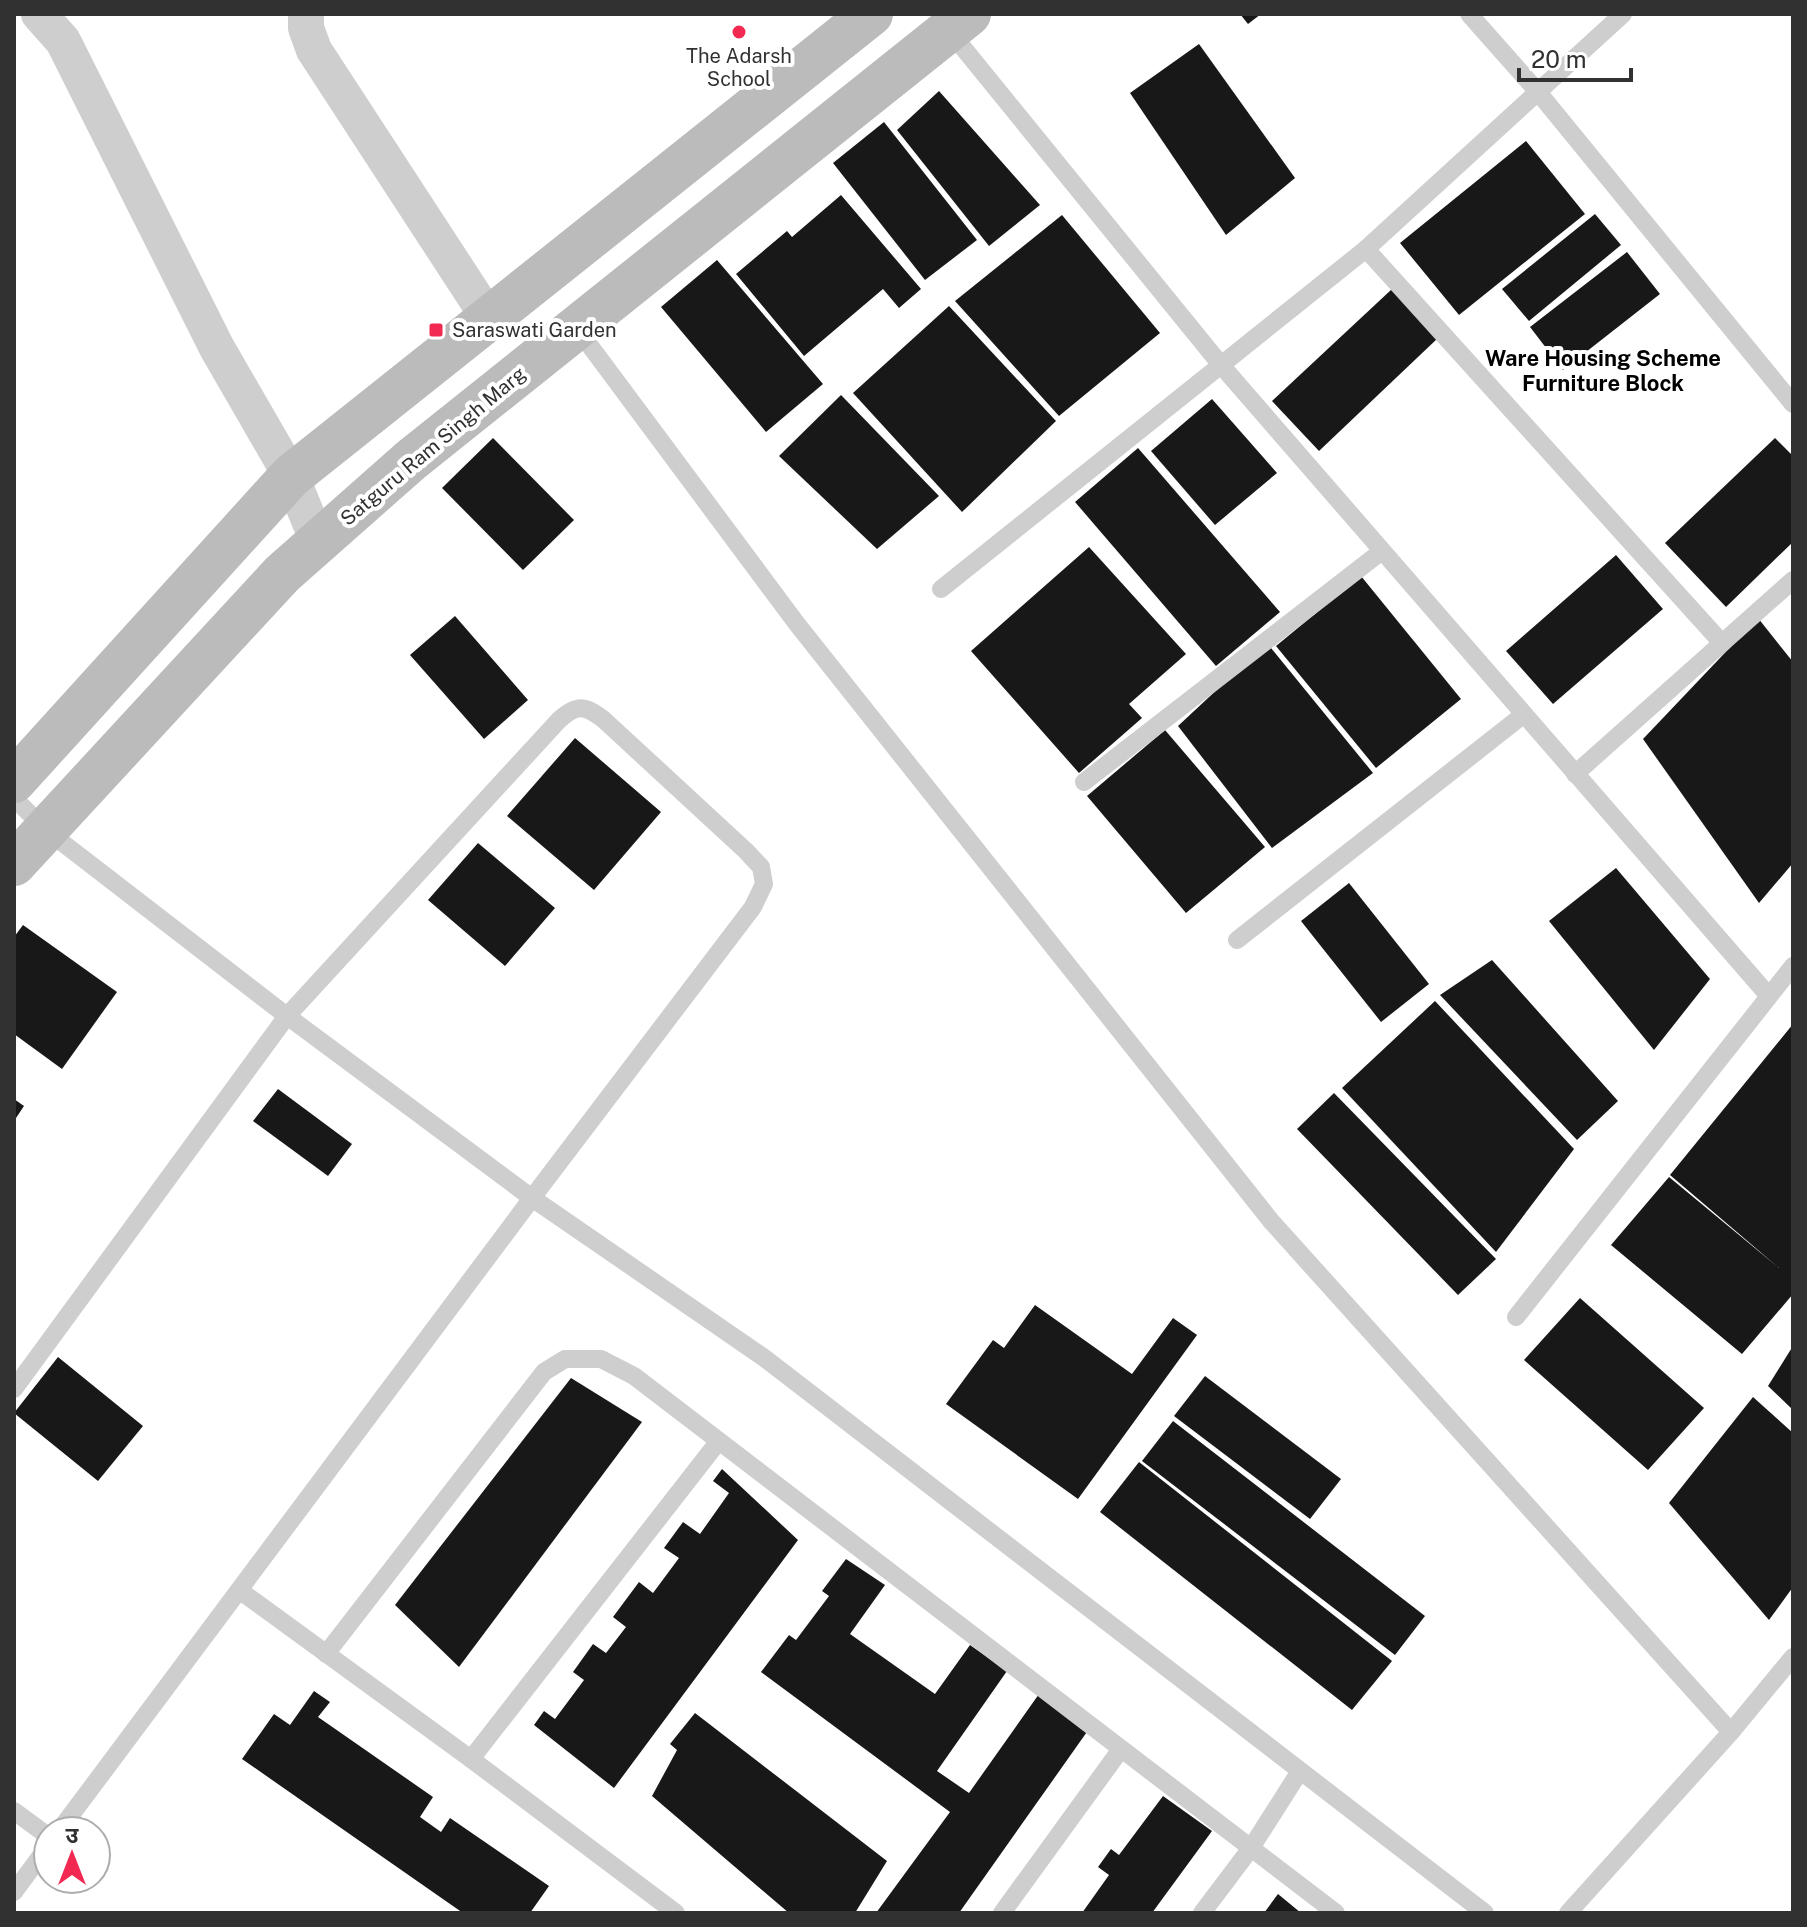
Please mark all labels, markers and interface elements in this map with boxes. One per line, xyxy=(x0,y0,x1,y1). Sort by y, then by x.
marker: The Adarsh School xyxy=(730,23,748,41)
scale bar xyxy=(1519,32,1631,82)
place label: The Adarsh School xyxy=(686,44,792,91)
text: 20 m xyxy=(1531,45,1587,73)
place label: Saraswati Garden xyxy=(452,318,617,342)
marker: Saraswati Garden xyxy=(427,321,445,339)
district label: Ware Housing Scheme Furniture Block xyxy=(1485,345,1721,396)
street label: Satguru Ram Singh Marg xyxy=(336,362,530,530)
north arrow xyxy=(32,1815,112,1895)
text: उ xyxy=(66,1822,80,1848)

